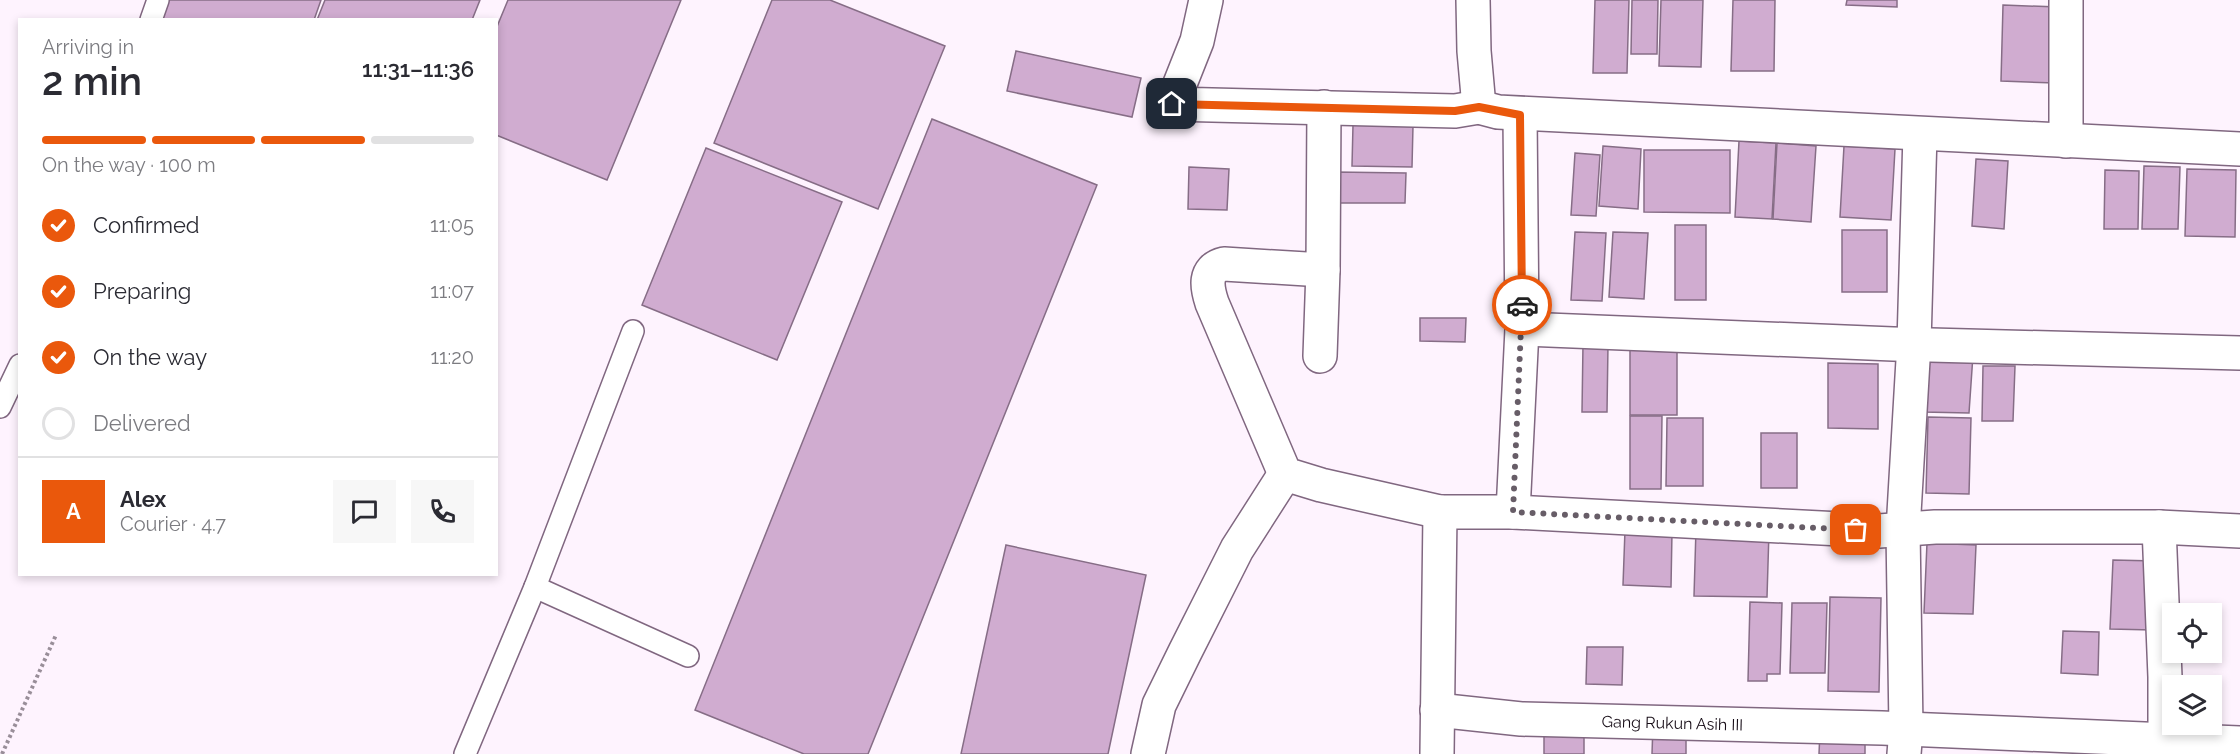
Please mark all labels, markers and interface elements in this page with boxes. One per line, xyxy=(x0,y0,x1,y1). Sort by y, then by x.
text: Arriving in xyxy=(42,35,134,59)
text: 11:31–11:36 xyxy=(362,56,474,82)
text: 2 min xyxy=(42,58,142,104)
pin xyxy=(1146,78,1197,129)
icon: home xyxy=(1155,87,1188,120)
text: On the way · 100 m xyxy=(42,153,216,177)
icon: check xyxy=(42,209,75,242)
text: Confirmed xyxy=(93,212,200,238)
text: 11:05 xyxy=(430,213,474,237)
icon: check xyxy=(42,275,75,308)
courier xyxy=(1492,275,1552,335)
text: Preparing xyxy=(93,278,191,304)
text: 11:07 xyxy=(430,279,474,303)
icon: car xyxy=(1506,289,1539,322)
icon: check xyxy=(42,341,75,374)
text: On the way xyxy=(93,344,207,370)
text: 11:20 xyxy=(430,345,474,369)
text: Delivered xyxy=(93,410,191,436)
button: chat xyxy=(333,480,396,543)
button: phone xyxy=(411,480,474,543)
text: Alex xyxy=(120,486,166,512)
text: A xyxy=(66,498,81,524)
pin xyxy=(1830,504,1881,555)
text: Courier · 4.7 xyxy=(120,512,226,536)
icon: bag xyxy=(1839,513,1872,546)
map controls xyxy=(2162,603,2222,735)
button: locate xyxy=(2162,603,2222,663)
button: layers xyxy=(2162,675,2222,735)
street label: Gang Rukun Asih III xyxy=(1601,712,1743,734)

